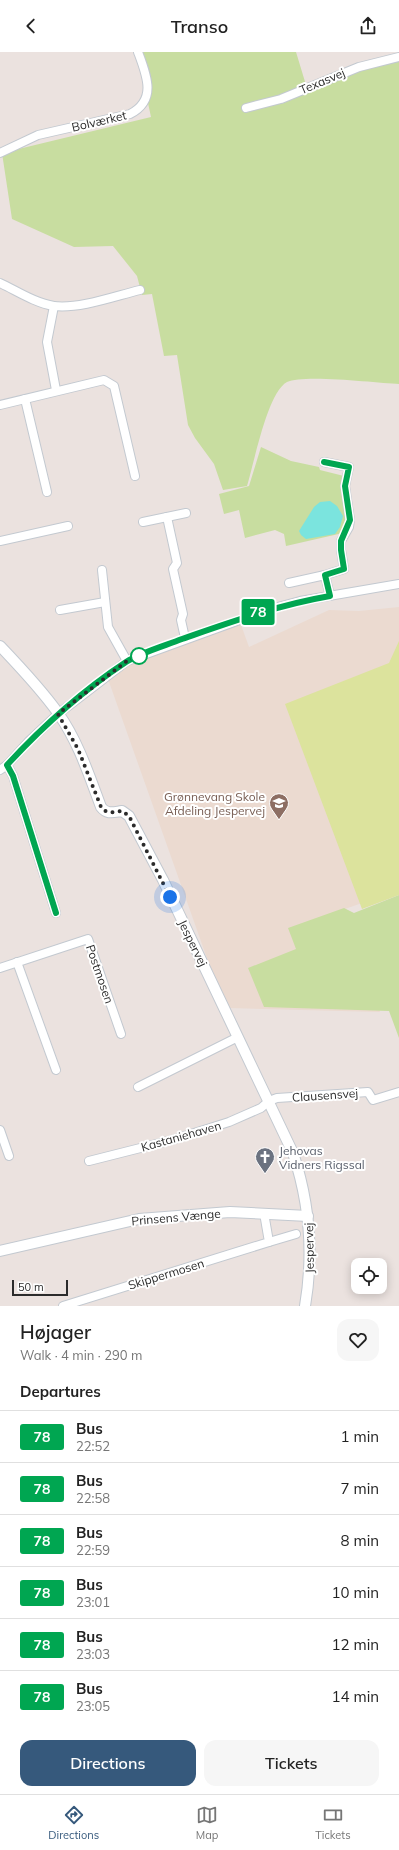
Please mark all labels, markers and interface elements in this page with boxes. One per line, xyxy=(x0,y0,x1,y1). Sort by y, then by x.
icon: back xyxy=(20,15,42,37)
text: Transo xyxy=(171,15,228,38)
icon: share xyxy=(357,15,379,37)
street label: Texasvej xyxy=(297,65,347,97)
street label: Bolværket xyxy=(70,107,128,135)
line badge: 78 xyxy=(240,599,276,625)
text: 78 xyxy=(250,603,266,621)
unlabelled marker xyxy=(130,647,148,665)
place label: Grønnevang Skole Afdeling Jespervej xyxy=(164,789,265,818)
school or university icon: Grønnevang Skole Afdeling Jespervej xyxy=(268,792,290,820)
your location xyxy=(160,887,180,907)
street label: Jespervej xyxy=(175,917,211,969)
street label: Postmosen xyxy=(83,943,117,1005)
street label: Clausensvej xyxy=(291,1085,359,1105)
street label: Kastaniehaven xyxy=(139,1117,223,1155)
place label: Jehovas Vidners Rigssal xyxy=(279,1143,365,1172)
church icon: Jehovas Vidners Rigssal xyxy=(254,1146,276,1174)
street label: Prinsens Vænge xyxy=(131,1206,221,1228)
street label: Jespervej xyxy=(301,1222,317,1273)
street label: Skippermosen xyxy=(126,1255,206,1293)
map controls xyxy=(351,1258,387,1294)
button: locate xyxy=(351,1258,387,1294)
scale bar xyxy=(12,1278,68,1297)
text: 50 m xyxy=(18,1280,44,1294)
button: heart xyxy=(337,1319,379,1361)
text: Højager xyxy=(20,1320,91,1344)
text: Walk · 4 min · 290 m xyxy=(20,1347,142,1363)
text: Departures xyxy=(20,1382,101,1401)
text: Bus xyxy=(76,1419,103,1438)
text: 1 min xyxy=(341,1427,379,1446)
text: 78 xyxy=(34,1428,50,1446)
text: 22:52 xyxy=(76,1438,110,1454)
text: Bus xyxy=(76,1471,103,1490)
text: 7 min xyxy=(341,1479,379,1498)
text: 78 xyxy=(34,1480,50,1498)
text: 22:58 xyxy=(76,1490,110,1506)
text: Bus xyxy=(76,1523,103,1542)
text: 8 min xyxy=(341,1531,379,1550)
text: 78 xyxy=(34,1532,50,1550)
text: 22:59 xyxy=(76,1542,110,1558)
text: Bus xyxy=(76,1575,103,1594)
text: 10 min xyxy=(332,1583,379,1602)
text: 78 xyxy=(34,1584,50,1602)
text: 23:01 xyxy=(76,1594,110,1610)
text: Bus xyxy=(76,1627,103,1646)
text: 12 min xyxy=(332,1635,379,1654)
text: 78 xyxy=(34,1636,50,1654)
text: 23:03 xyxy=(76,1646,110,1662)
text: Bus xyxy=(76,1679,103,1698)
text: 14 min xyxy=(332,1687,379,1706)
text: 78 xyxy=(34,1688,50,1706)
text: 23:05 xyxy=(76,1698,110,1714)
button: Directions xyxy=(20,1740,196,1786)
button: Tickets xyxy=(204,1740,379,1786)
tab: Directions xyxy=(48,1804,99,1842)
tab: Map xyxy=(196,1804,218,1842)
tab: Tickets xyxy=(315,1804,351,1842)

